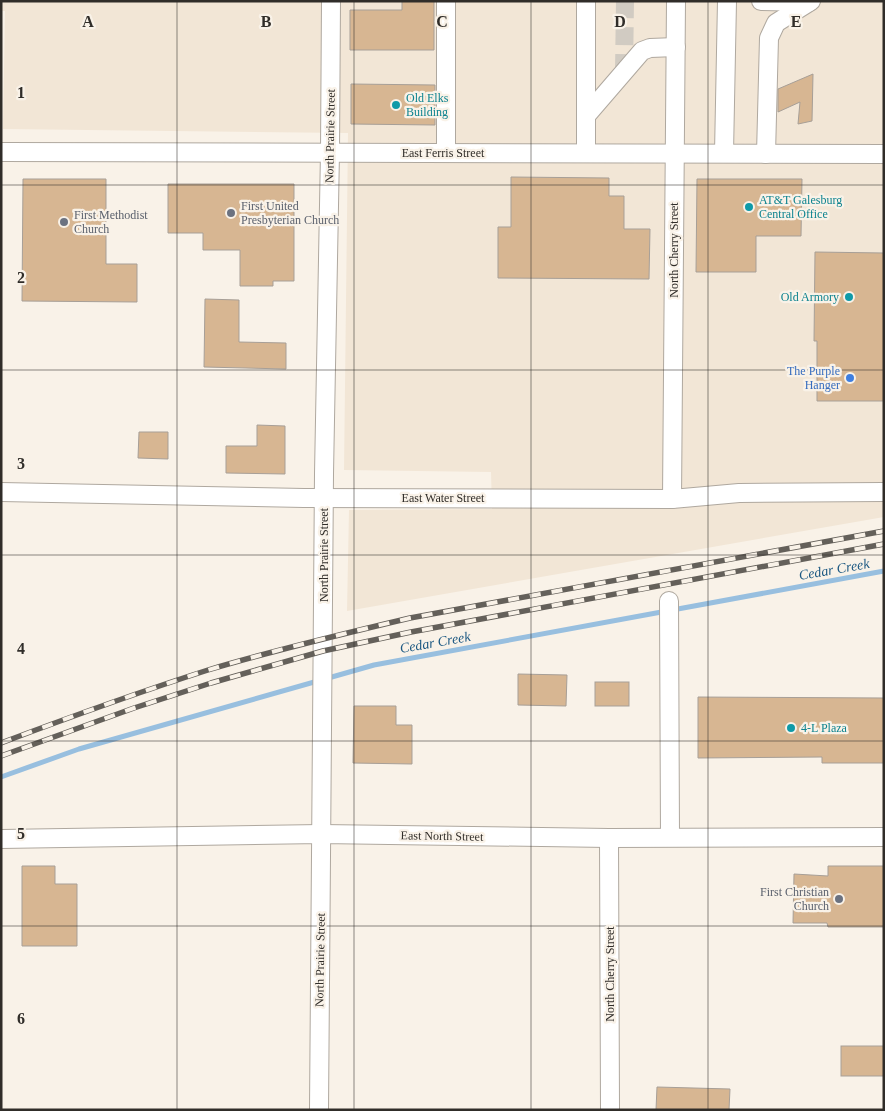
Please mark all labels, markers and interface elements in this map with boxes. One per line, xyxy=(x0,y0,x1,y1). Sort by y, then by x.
text: A xyxy=(82,13,94,30)
text: B xyxy=(261,13,272,30)
text: C xyxy=(436,13,448,30)
text: D xyxy=(614,13,626,30)
text: E xyxy=(791,13,801,30)
text: 1 xyxy=(17,84,25,101)
street label: North Prairie Street xyxy=(322,88,338,183)
place label: Old Elks Building xyxy=(406,91,449,119)
marker: Old Elks Building xyxy=(390,99,402,111)
street label: East Ferris Street xyxy=(402,146,485,160)
place label: AT&T Galesburg Central Office xyxy=(759,193,842,221)
place label: First United Presbyterian Church xyxy=(241,199,339,227)
marker: AT&T Galesburg Central Office xyxy=(743,201,755,213)
street label: North Cherry Street xyxy=(667,202,681,298)
marker: First United Presbyterian Church xyxy=(225,207,237,219)
place label: First Methodist Church xyxy=(74,208,148,236)
marker: First Methodist Church xyxy=(58,216,70,228)
text: 2 xyxy=(17,269,25,286)
place label: Old Armory xyxy=(781,290,839,304)
marker: Old Armory xyxy=(843,291,855,303)
place label: The Purple Hanger xyxy=(787,364,840,392)
marker: The Purple Hanger xyxy=(844,372,856,384)
text: 3 xyxy=(17,455,25,472)
street label: East Water Street xyxy=(402,491,485,505)
street label: North Prairie Street xyxy=(317,507,331,602)
water label: Cedar Creek xyxy=(798,556,871,583)
water label: Cedar Creek xyxy=(399,629,472,656)
text: 4 xyxy=(17,640,25,657)
place label: 4-L Plaza xyxy=(801,721,848,735)
marker: 4-L Plaza xyxy=(785,722,797,734)
text: 5 xyxy=(17,825,25,842)
street label: East North Street xyxy=(401,828,484,844)
place label: First Christian Church xyxy=(760,885,829,913)
marker: First Christian Church xyxy=(833,893,845,905)
street label: North Prairie Street xyxy=(312,912,328,1007)
street label: North Cherry Street xyxy=(603,926,617,1022)
text: 6 xyxy=(17,1010,25,1027)

